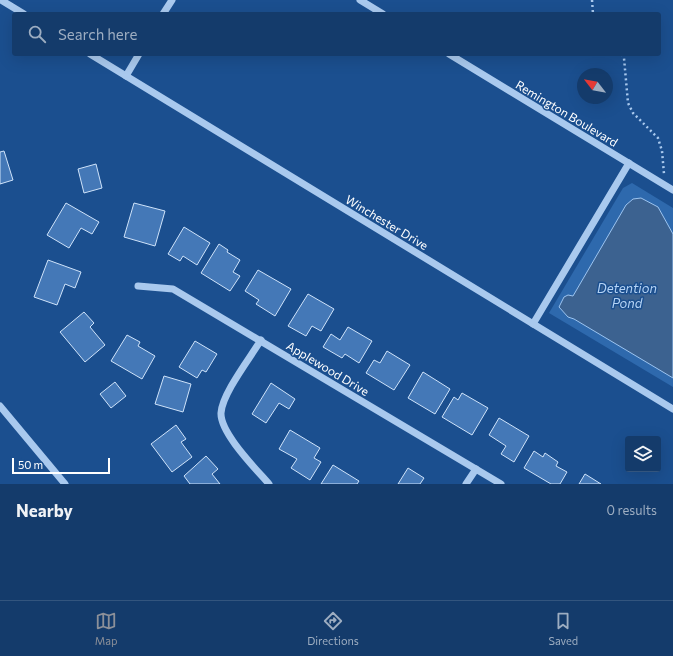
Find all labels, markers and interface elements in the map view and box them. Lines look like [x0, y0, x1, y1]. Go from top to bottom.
search box [12, 12, 661, 56]
icon: search [26, 23, 48, 45]
text: Search here [58, 25, 137, 43]
north arrow [577, 68, 613, 104]
street label: Remington Boulevard [513, 77, 621, 149]
street label: Winchester Drive [343, 192, 431, 252]
water label: Detention Pond [597, 280, 657, 311]
street label: Applewood Drive [284, 338, 372, 398]
map controls [625, 436, 661, 472]
button: layers [625, 436, 661, 472]
scale bar [12, 456, 110, 475]
text: 50 m [18, 458, 43, 471]
text: Nearby [16, 500, 73, 521]
text: 0 results [606, 502, 657, 518]
tab: Map [95, 610, 118, 647]
tab: Directions [307, 610, 359, 647]
tab: Saved [548, 610, 578, 647]

